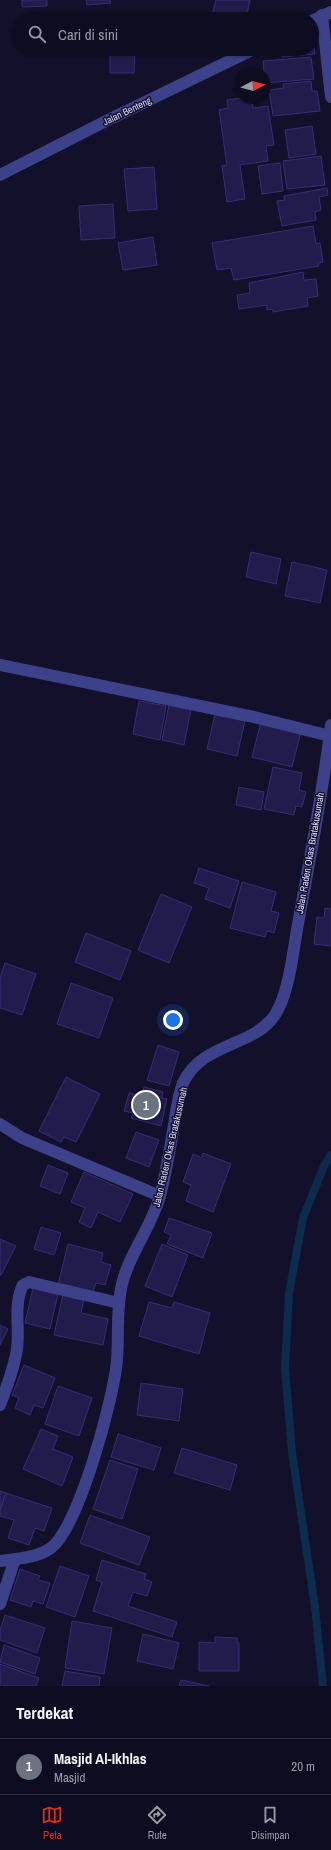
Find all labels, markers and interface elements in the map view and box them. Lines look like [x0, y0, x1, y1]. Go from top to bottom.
search box [12, 12, 319, 56]
icon: search [26, 23, 48, 45]
text: Cari di sini [58, 24, 118, 45]
north arrow [235, 68, 271, 104]
street label: Jalan Benteng [101, 93, 154, 128]
street label: Jalan Raden Okas Bratakusumah [293, 791, 327, 915]
your location [163, 1010, 183, 1030]
street label: Jalan Raden Okas Bratakusumah [150, 1086, 190, 1208]
pin: 1 [133, 1090, 159, 1120]
text: Terdekat [16, 1701, 73, 1724]
text: Masjid Al-Ikhlas [54, 1748, 147, 1769]
text: 1 [26, 1758, 32, 1775]
text: 20 m [291, 1758, 315, 1775]
text: Masjid [54, 1769, 85, 1786]
tab: Peta [41, 1804, 63, 1842]
tab: Rute [146, 1804, 168, 1842]
tab: Disimpan [251, 1804, 290, 1842]

